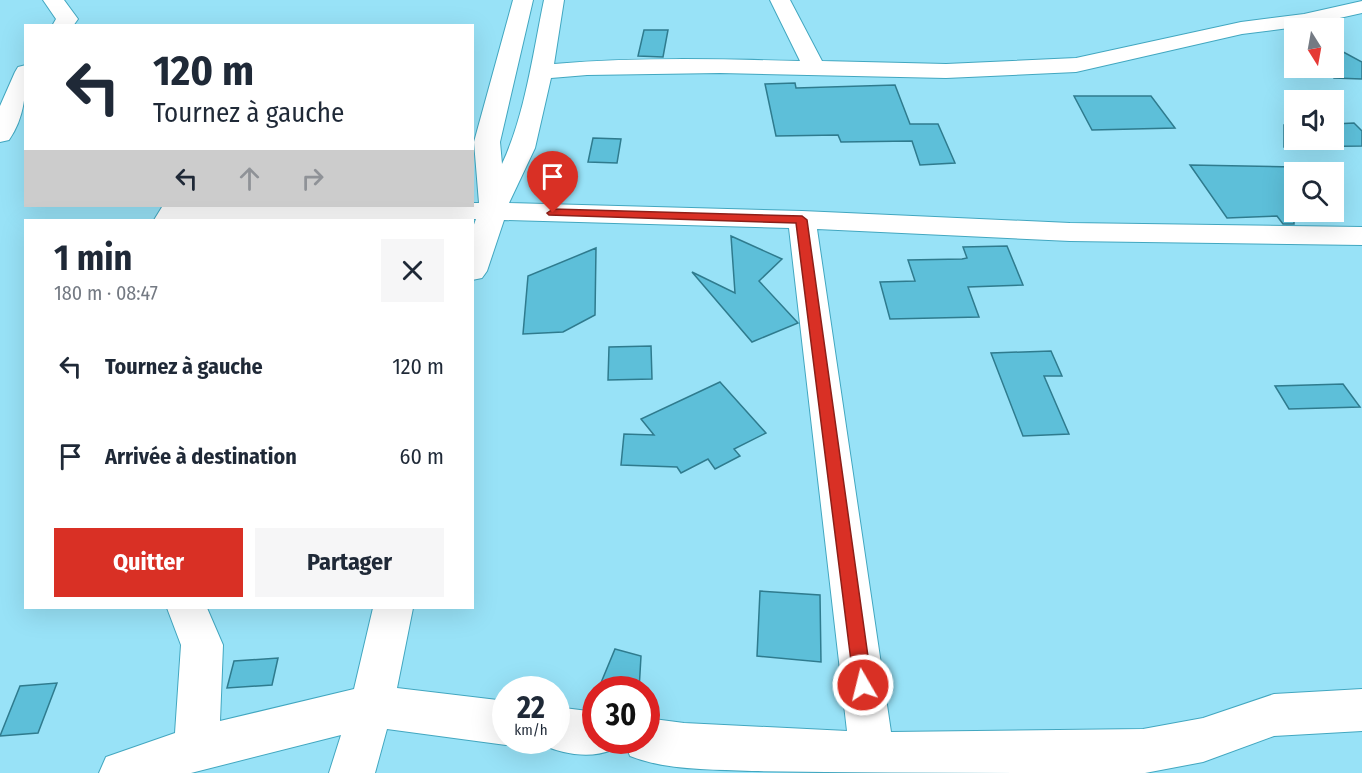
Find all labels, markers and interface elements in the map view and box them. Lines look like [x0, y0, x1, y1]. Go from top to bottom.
north arrow [1284, 18, 1344, 78]
map controls [1284, 18, 1344, 222]
text: 120 m [153, 46, 254, 96]
icon: left [54, 48, 132, 126]
button: sound [1284, 90, 1344, 150]
text: Tournez à gauche [153, 97, 344, 129]
pin [527, 151, 578, 213]
icon: arrive [536, 160, 569, 193]
icon: left [170, 162, 203, 195]
icon: ahead [233, 162, 266, 195]
icon: right [296, 162, 329, 195]
button: search [1284, 162, 1344, 222]
text: 1 min [54, 236, 132, 280]
button: close [381, 239, 444, 302]
text: 180 m · 08:47 [54, 281, 158, 305]
icon: left [54, 350, 87, 383]
text: Tournez à gauche [105, 353, 263, 380]
text: 120 m [392, 353, 444, 380]
icon: arrive [54, 440, 87, 473]
text: Arrivée à destination [105, 443, 297, 470]
text: 60 m [400, 443, 444, 470]
button: Quitter [54, 528, 243, 597]
button: Partager [255, 528, 444, 597]
position arrow [831, 653, 895, 717]
speed limit sign: 30 [582, 676, 660, 754]
text: 22 [517, 690, 545, 726]
text: km/h [514, 721, 548, 739]

